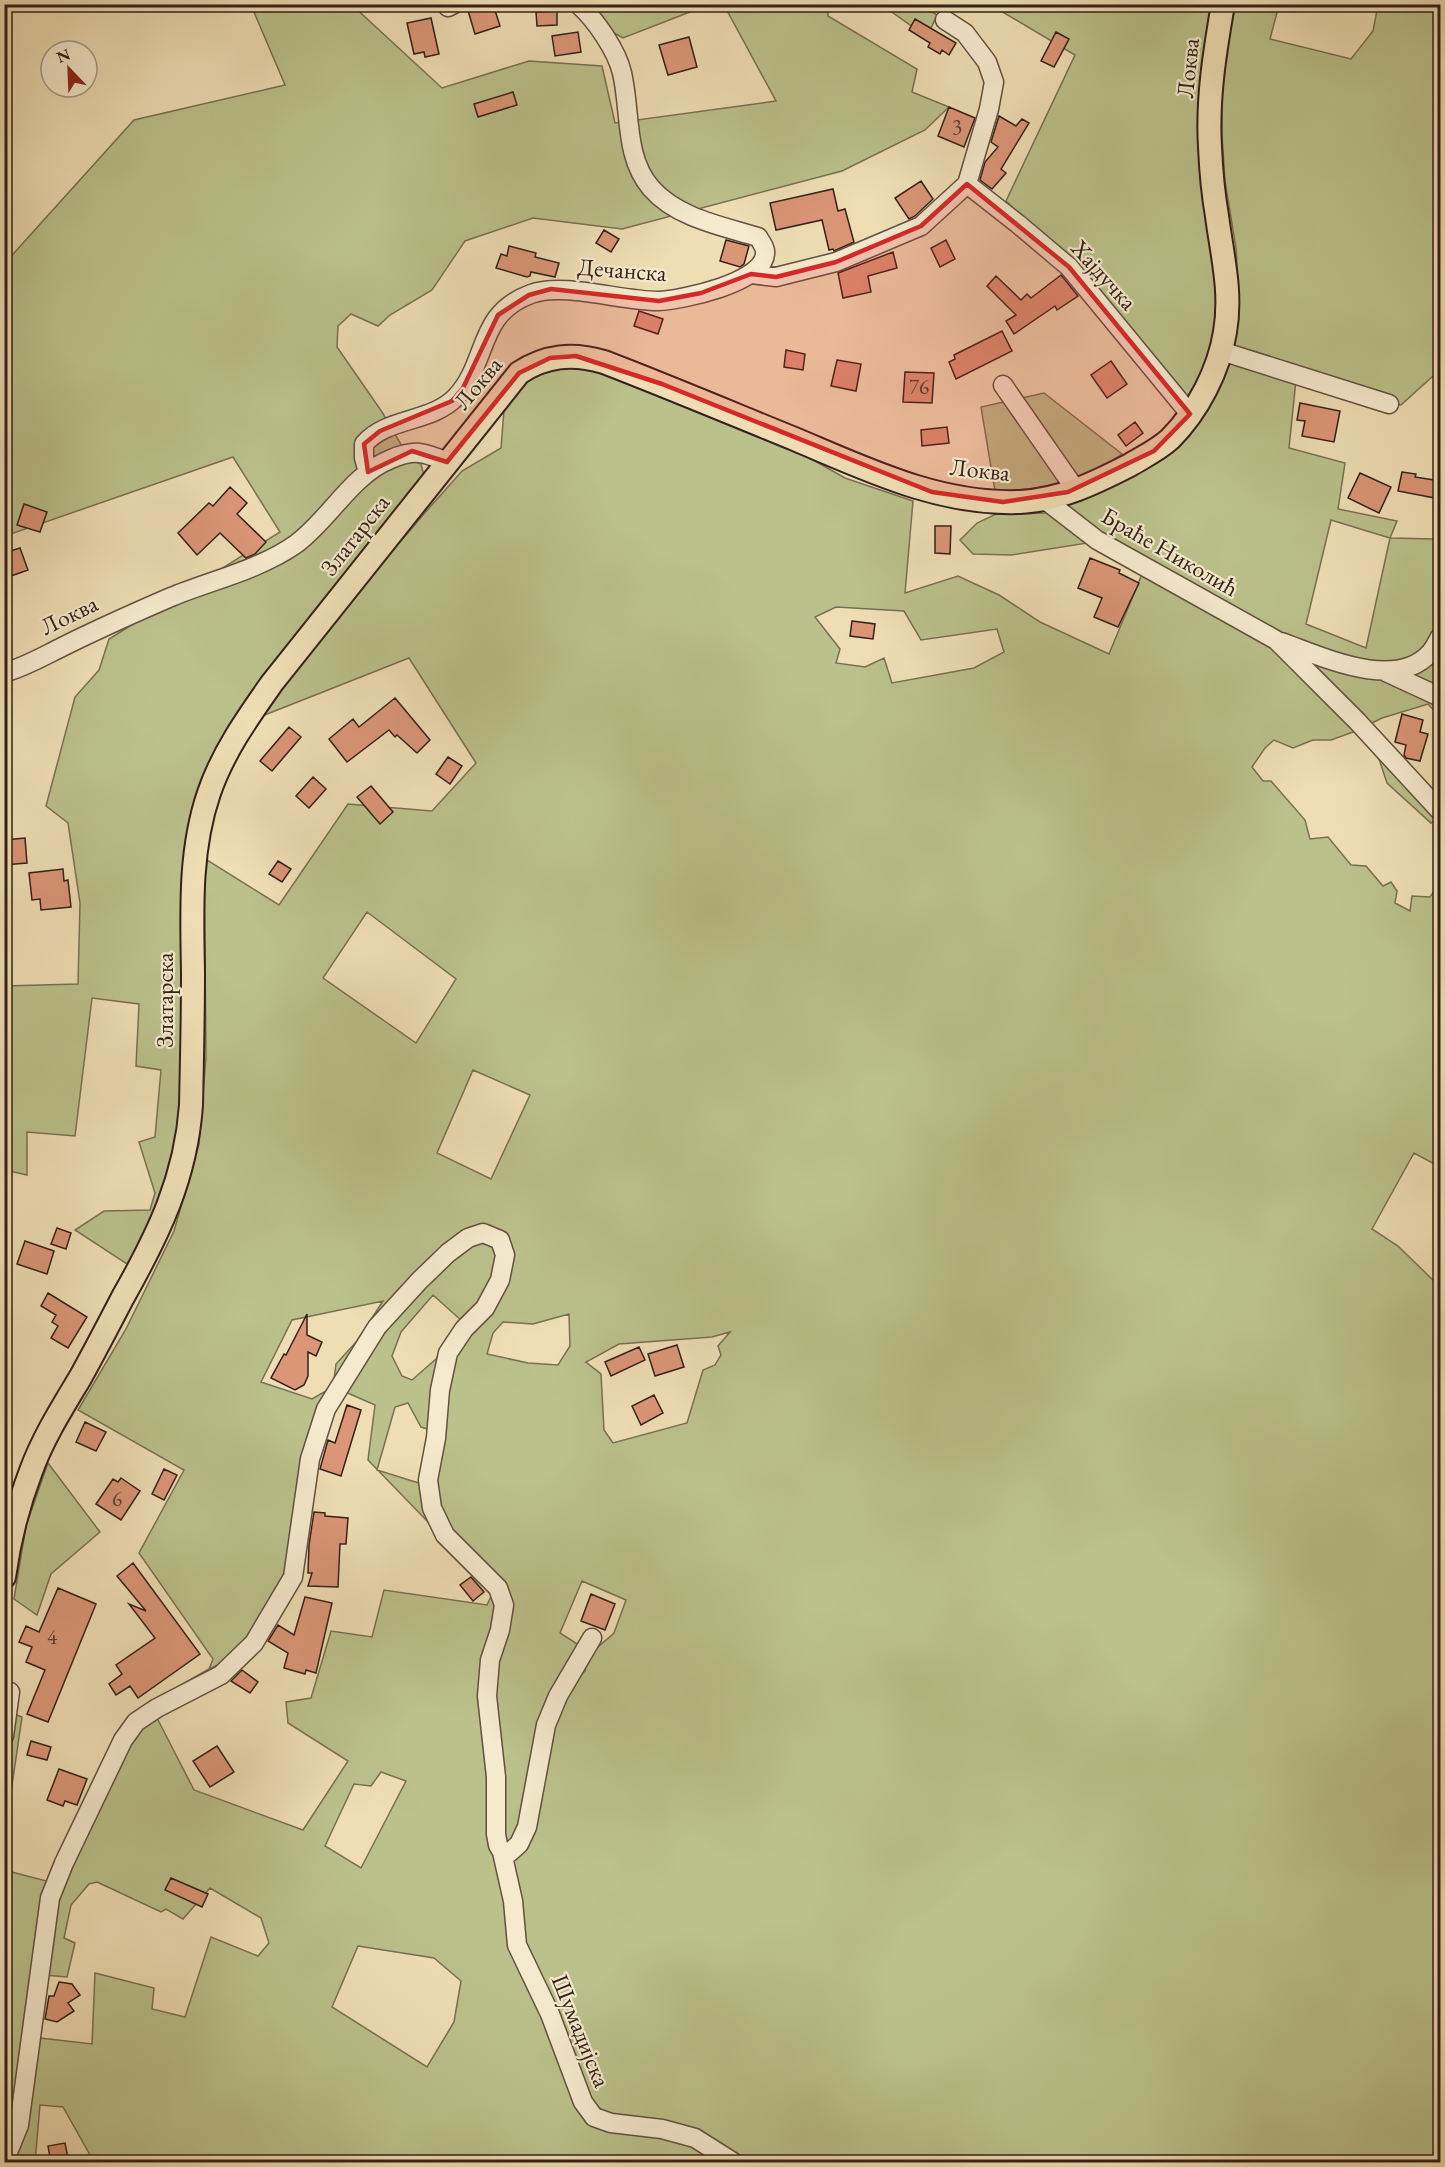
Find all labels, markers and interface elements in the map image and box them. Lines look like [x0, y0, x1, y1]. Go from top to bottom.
street label: Локва [1169, 36, 1206, 99]
north arrow [39, 39, 99, 99]
text: N [53, 43, 73, 68]
house number: 3 [952, 113, 962, 140]
street label: Хајдучка [1064, 232, 1144, 317]
street label: Дечанска [576, 251, 668, 288]
street label: Локва [446, 349, 509, 416]
house number: 76 [909, 373, 929, 400]
street label: Локва [949, 451, 1012, 488]
street label: Златарска [313, 487, 396, 582]
street label: Браће Николић [1096, 500, 1244, 603]
street label: Локва [35, 587, 103, 642]
street label: Златарска [149, 952, 180, 1048]
house number: 6 [112, 1485, 122, 1512]
house number: 4 [47, 1623, 58, 1650]
street label: Шумадијска [545, 1970, 618, 2092]

